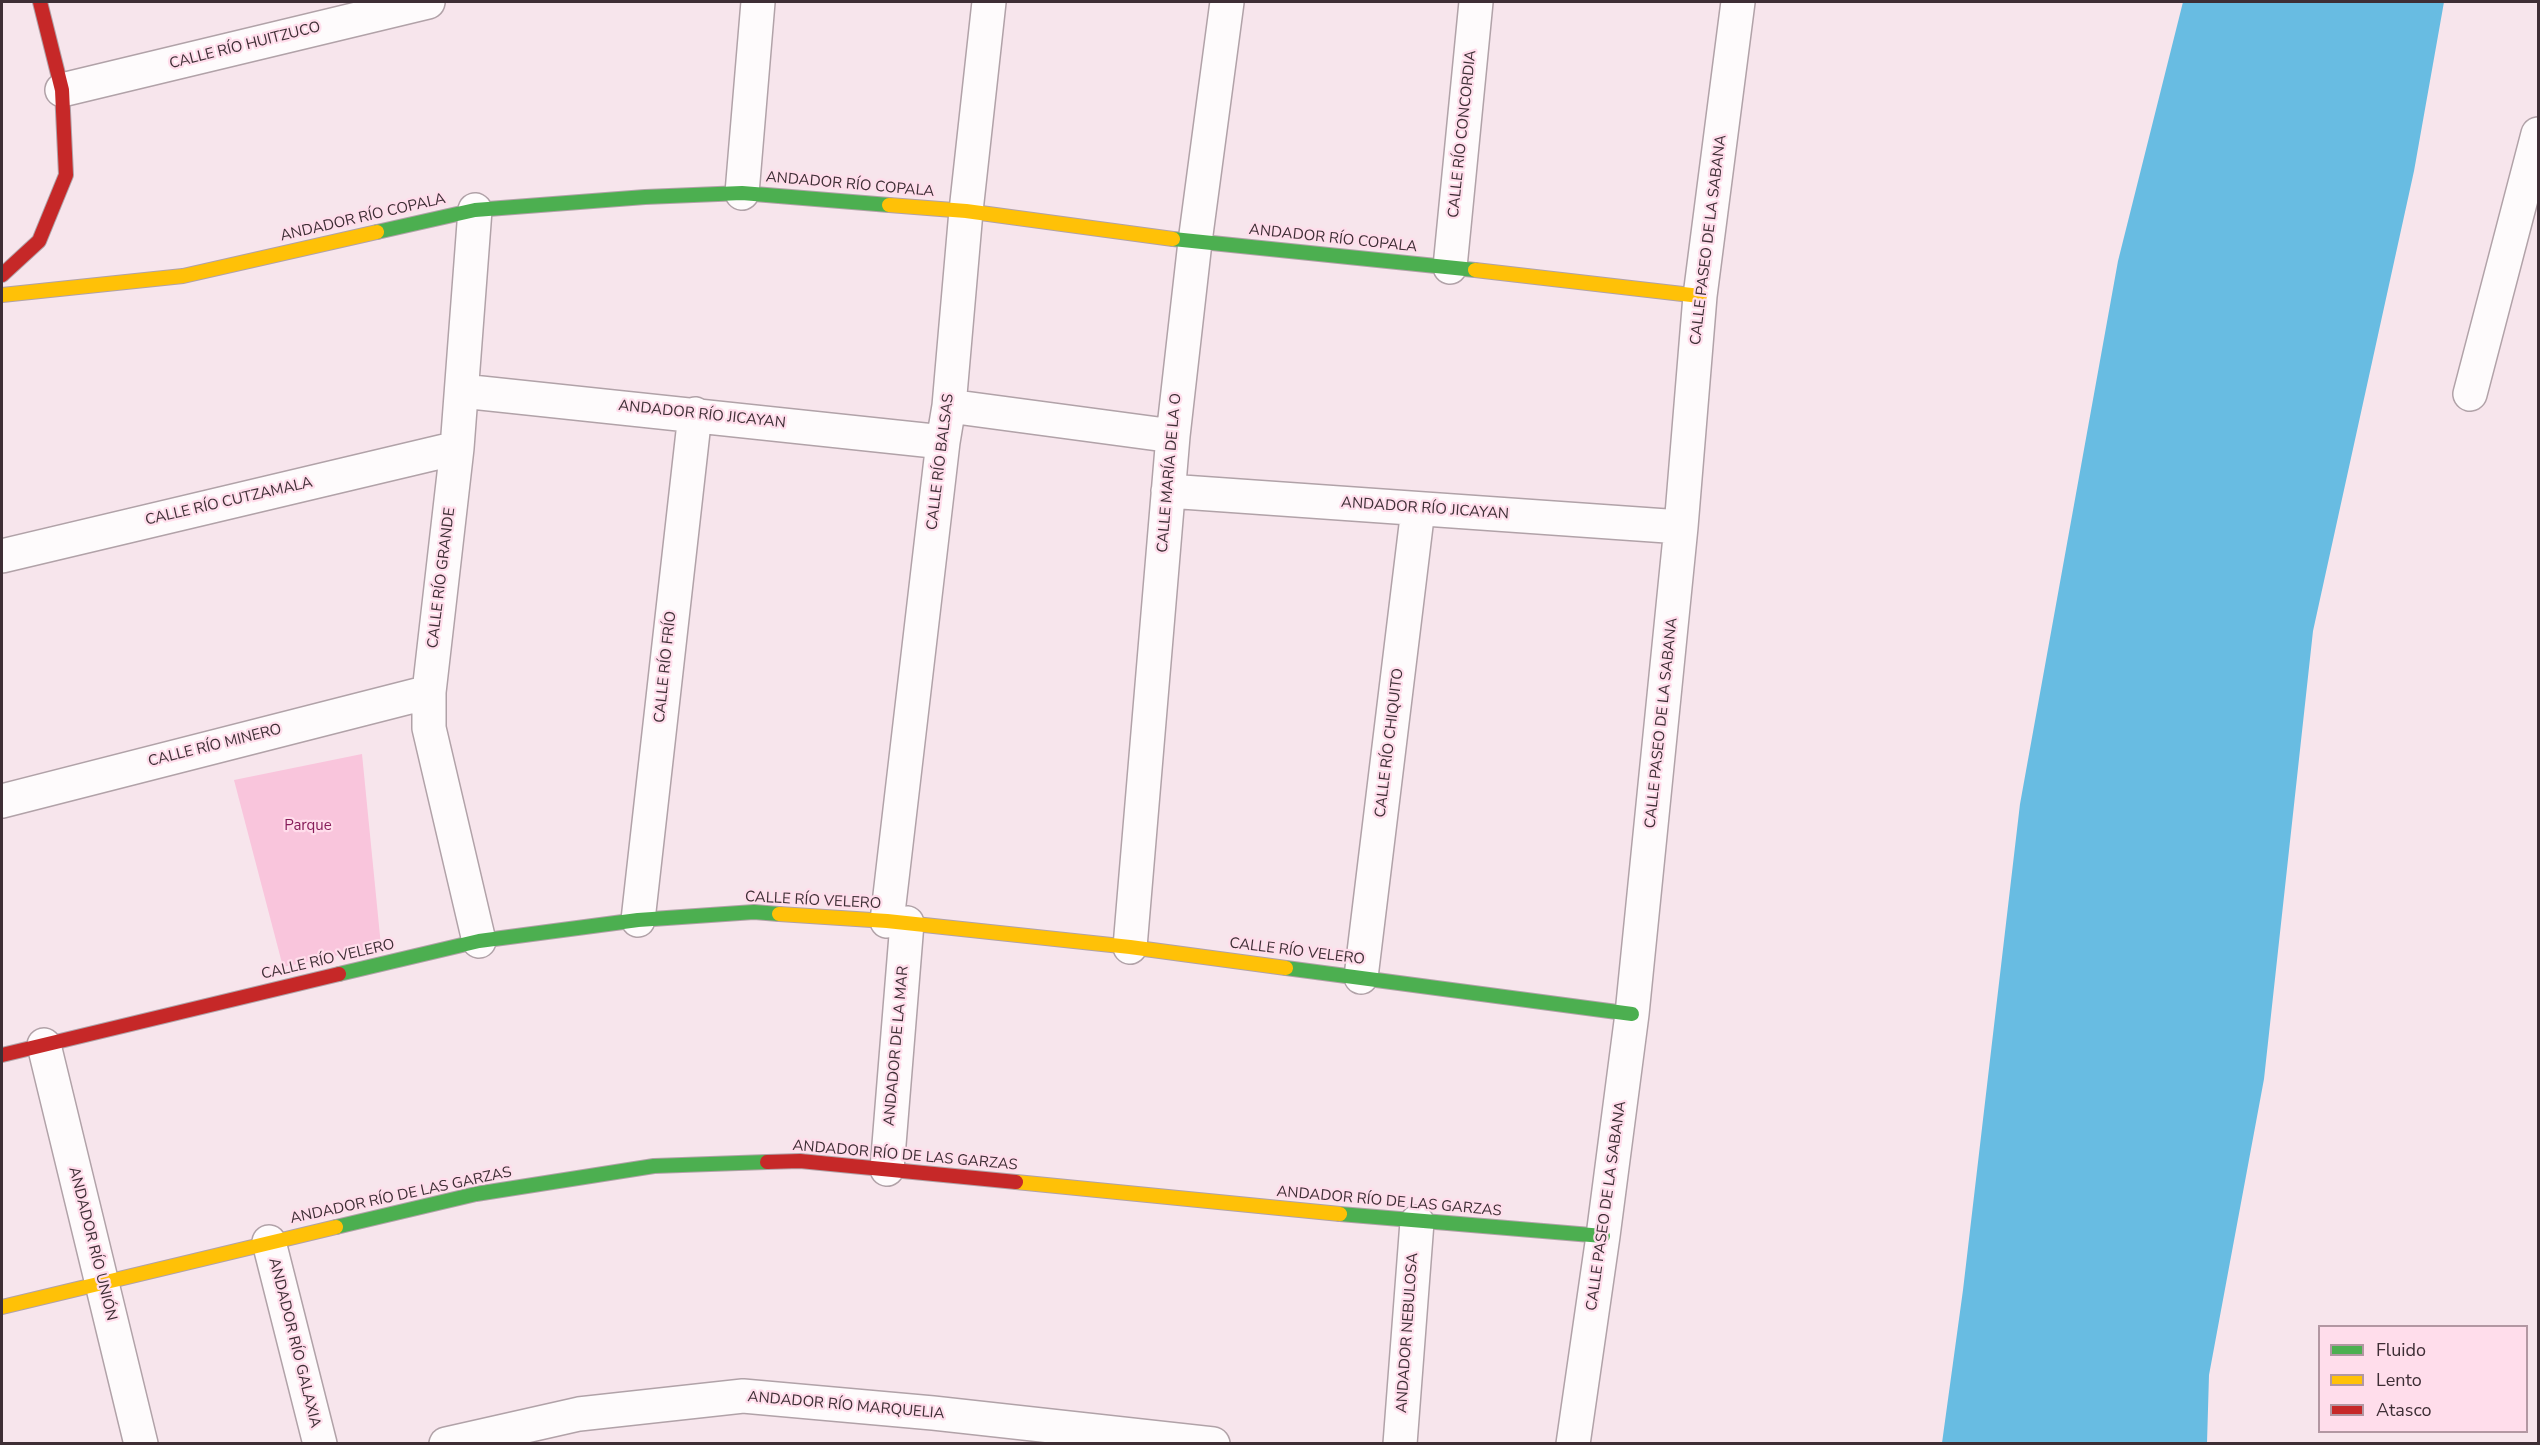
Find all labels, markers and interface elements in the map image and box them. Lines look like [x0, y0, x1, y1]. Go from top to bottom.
street label: CALLE RÍO HUITZUCO [168, 19, 322, 73]
street label: CALLE RÍO CONCORDIA [1445, 49, 1481, 219]
street label: CALLE PASEO DE LA SABANA [1687, 134, 1731, 346]
street label: ANDADOR RÍO COPALA [765, 169, 935, 201]
street label: ANDADOR RÍO COPALA [279, 190, 447, 246]
street label: ANDADOR RÍO COPALA [1248, 221, 1418, 257]
street label: CALLE RÍO BALSAS [924, 393, 958, 531]
street label: CALLE MARÍA DE LA O [1154, 393, 1186, 553]
street label: ANDADOR RÍO JICAYAN [617, 397, 787, 433]
street label: CALLE RÍO CUTZAMALA [144, 474, 314, 530]
street label: ANDADOR RÍO JICAYAN [1340, 494, 1510, 524]
street label: CALLE RÍO GRANDE [424, 507, 460, 649]
street label: CALLE RÍO FRÍO [651, 610, 681, 724]
street label: CALLE PASEO DE LA SABANA [1642, 617, 1682, 829]
street label: CALLE RÍO CHIQUITO [1372, 667, 1408, 819]
street label: CALLE RÍO MINERO [146, 721, 284, 771]
park label: Parque [284, 817, 332, 835]
street label: CALLE RÍO VELERO [744, 888, 882, 914]
street label: CALLE RÍO VELERO [1228, 935, 1366, 969]
street label: CALLE RÍO VELERO [260, 936, 396, 984]
street label: ANDADOR DE LA MAR [881, 965, 913, 1127]
street label: CALLE PASEO DE LA SABANA [1583, 1100, 1631, 1312]
street label: ANDADOR RÍO DE LAS GARZAS [792, 1137, 1018, 1175]
street label: ANDADOR RÍO DE LAS GARZAS [289, 1164, 513, 1228]
street label: ANDADOR RÍO UNIÓN [64, 1165, 120, 1323]
street label: ANDADOR RÍO DE LAS GARZAS [1276, 1183, 1502, 1221]
street label: ANDADOR NEBULOSA [1393, 1252, 1423, 1414]
street label: ANDADOR RÍO GALAXIA [264, 1256, 324, 1430]
legend [2318, 1325, 2528, 1433]
text: Fluido [2376, 1338, 2426, 1362]
text: Lento [2376, 1368, 2422, 1392]
street label: ANDADOR RÍO MARQUELIA [747, 1388, 945, 1424]
text: Atasco [2376, 1398, 2432, 1422]

